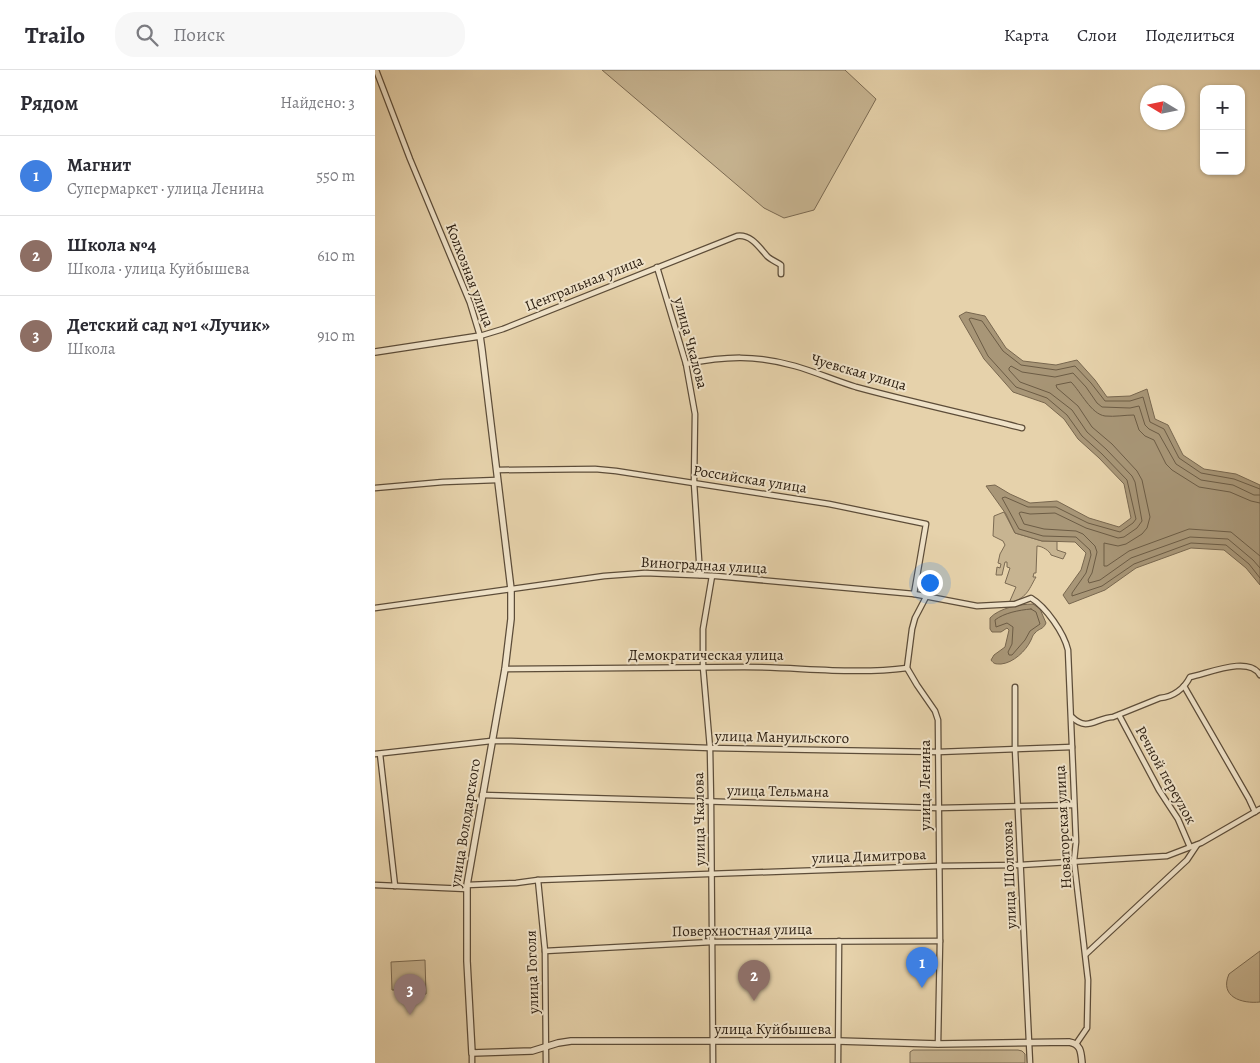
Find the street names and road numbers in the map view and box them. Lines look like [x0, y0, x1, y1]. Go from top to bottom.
street label: Колхозная улица [441, 220, 499, 330]
street label: Центральная улица [522, 250, 646, 316]
street label: улица Чкалова [669, 294, 713, 391]
street label: Чуевская улица [809, 349, 909, 395]
street label: Российская улица [692, 460, 808, 498]
street label: Виноградная улица [640, 552, 768, 578]
street label: Демократическая улица [628, 645, 784, 665]
street label: Речной переулок [1131, 722, 1201, 828]
street label: улица Мануильского [714, 726, 849, 748]
street label: улица Ленина [915, 740, 935, 831]
street label: улица Володарского [445, 757, 485, 890]
street label: Новаторская улица [1050, 764, 1076, 890]
street label: улица Чкалова [688, 772, 710, 867]
street label: улица Тельмана [726, 780, 829, 802]
street label: улица Шолохова [997, 821, 1021, 930]
street label: улица Димитрова [810, 844, 927, 868]
street label: Поверхностная улица [672, 919, 812, 941]
street label: улица Гоголя [521, 930, 543, 1015]
street label: улица Куйбышева [713, 1019, 832, 1039]

